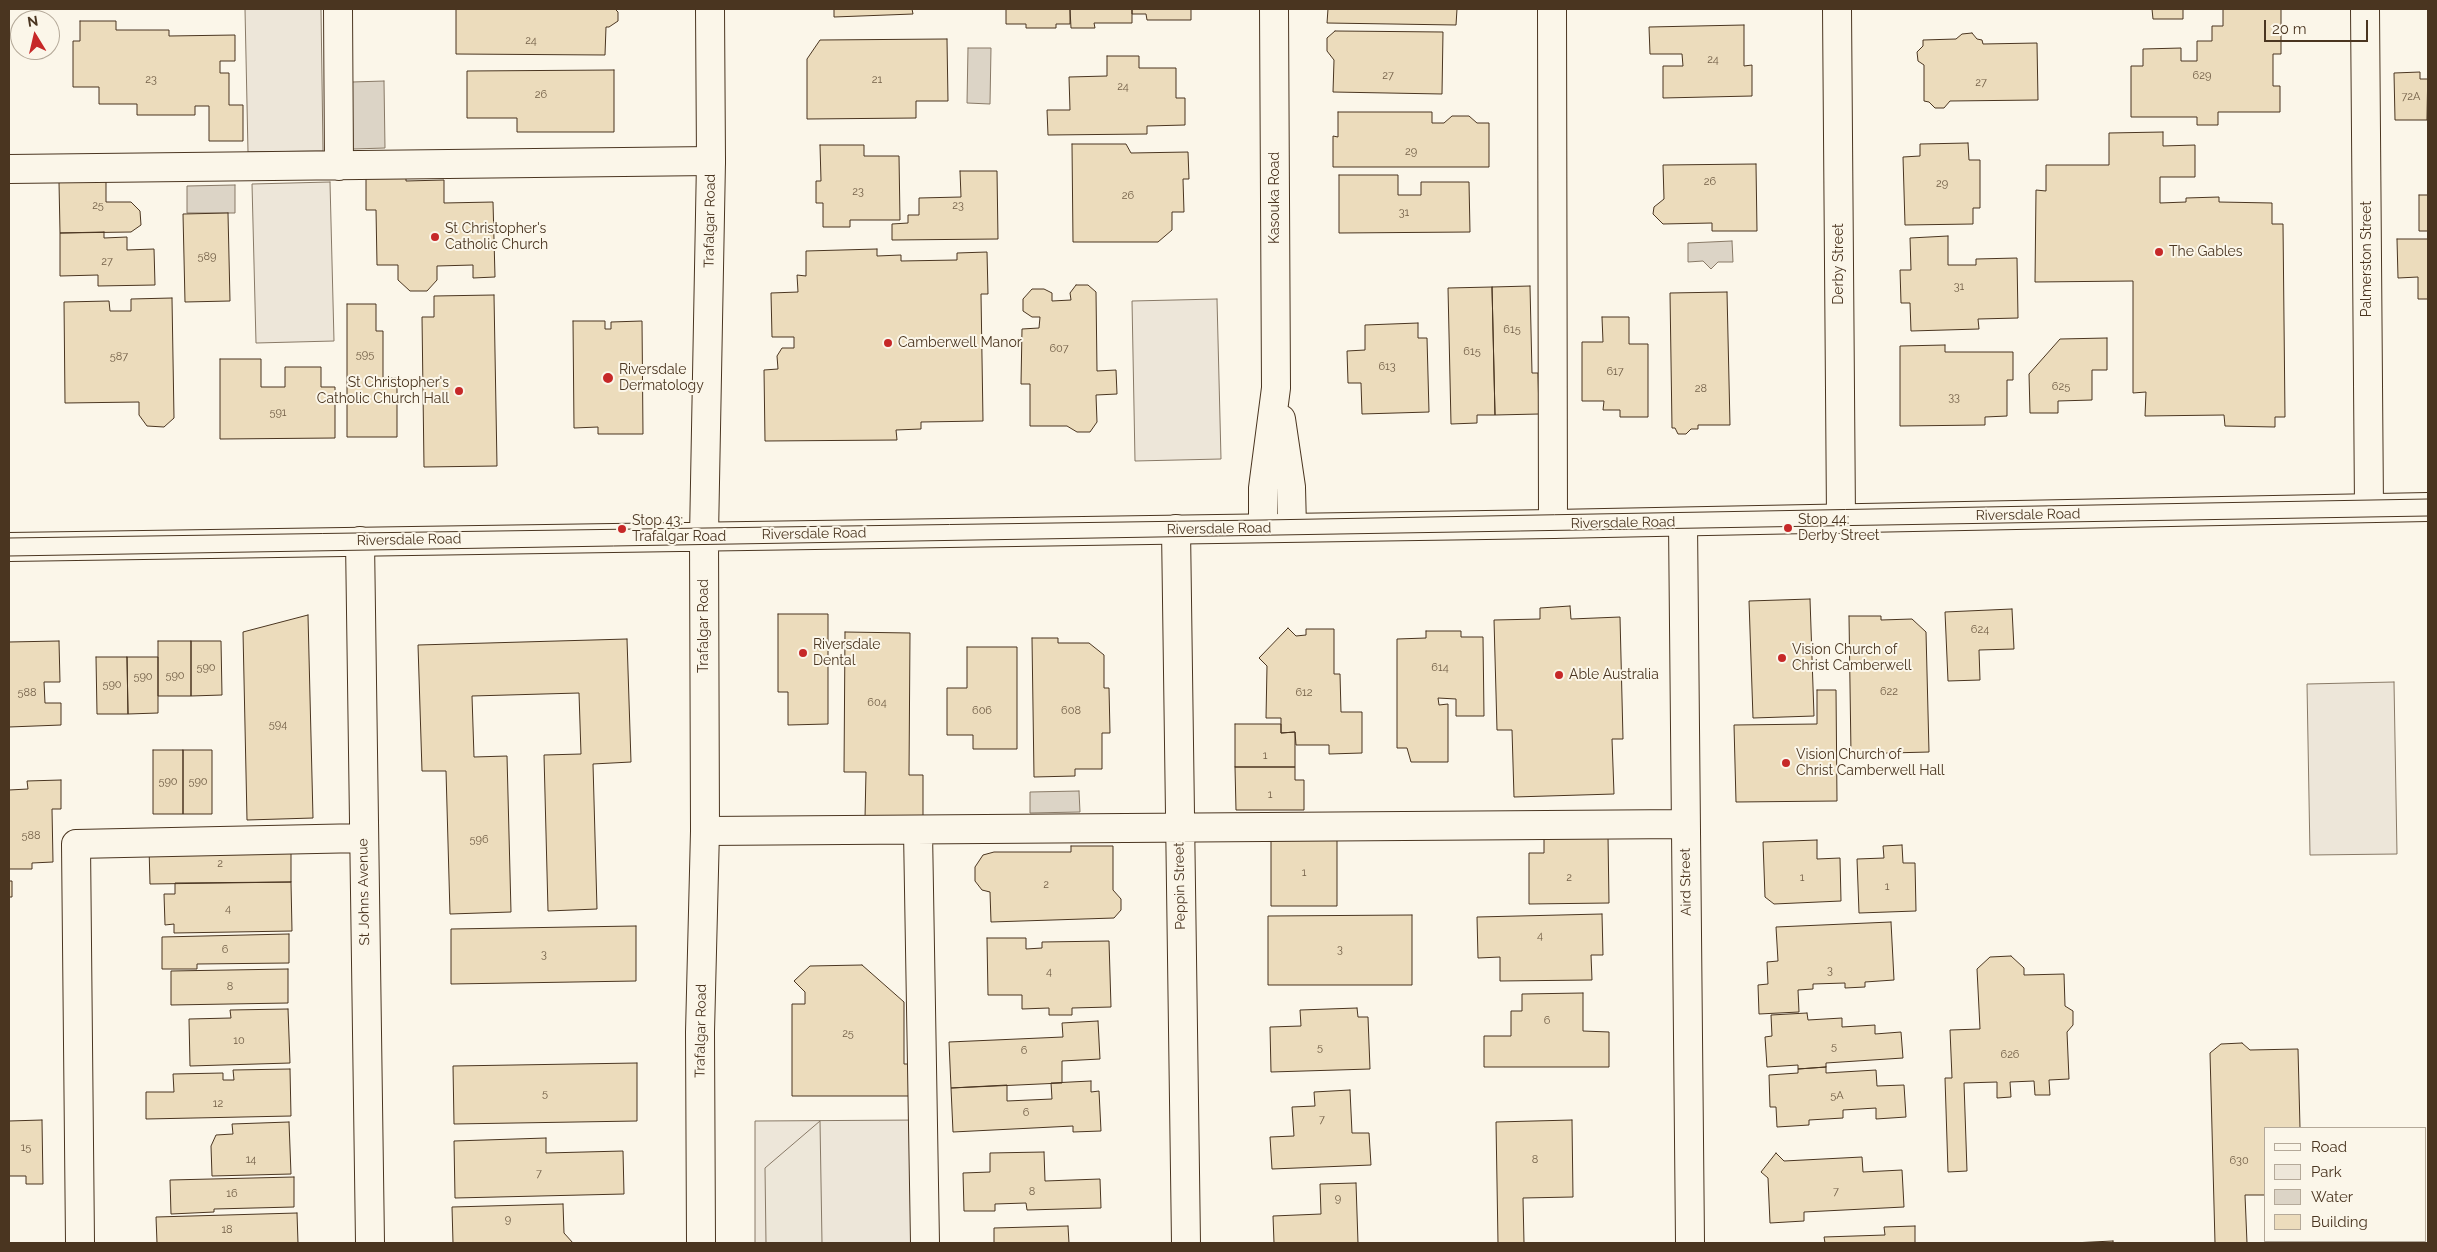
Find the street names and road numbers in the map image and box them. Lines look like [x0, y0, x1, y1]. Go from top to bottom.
street label: Kasouka Road [1267, 152, 1283, 244]
street label: Trafalgar Road [701, 174, 719, 268]
street label: Palmerston Street [2359, 201, 2375, 317]
street label: Derby Street [1831, 223, 1847, 305]
street label: Riversdale Road [1975, 506, 2081, 524]
street label: Riversdale Road [1570, 514, 1676, 532]
street label: Riversdale Road [1166, 520, 1272, 538]
street label: Riversdale Road [761, 525, 867, 543]
street label: Riversdale Road [356, 531, 462, 549]
street label: Trafalgar Road [696, 579, 712, 673]
street label: St Johns Avenue [355, 838, 373, 946]
street label: Peppin Street [1171, 842, 1189, 930]
street label: Aird Street [1677, 848, 1695, 916]
street label: Trafalgar Road [692, 984, 710, 1078]

